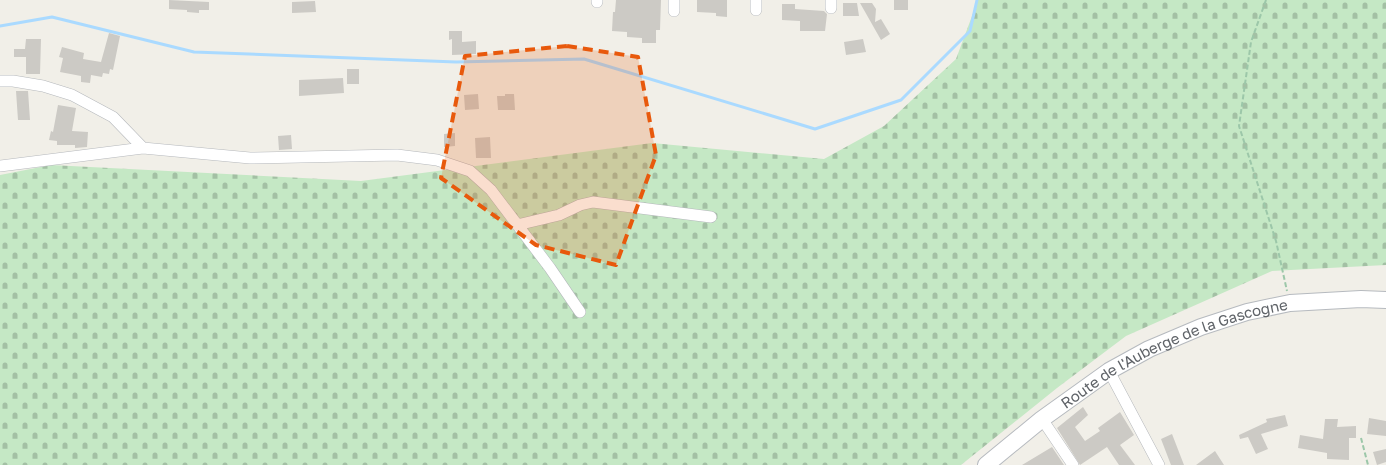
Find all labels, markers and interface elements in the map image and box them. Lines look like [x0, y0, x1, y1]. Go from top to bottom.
street label: Route de l'Auberge de la Gascogne [1057, 295, 1289, 412]

